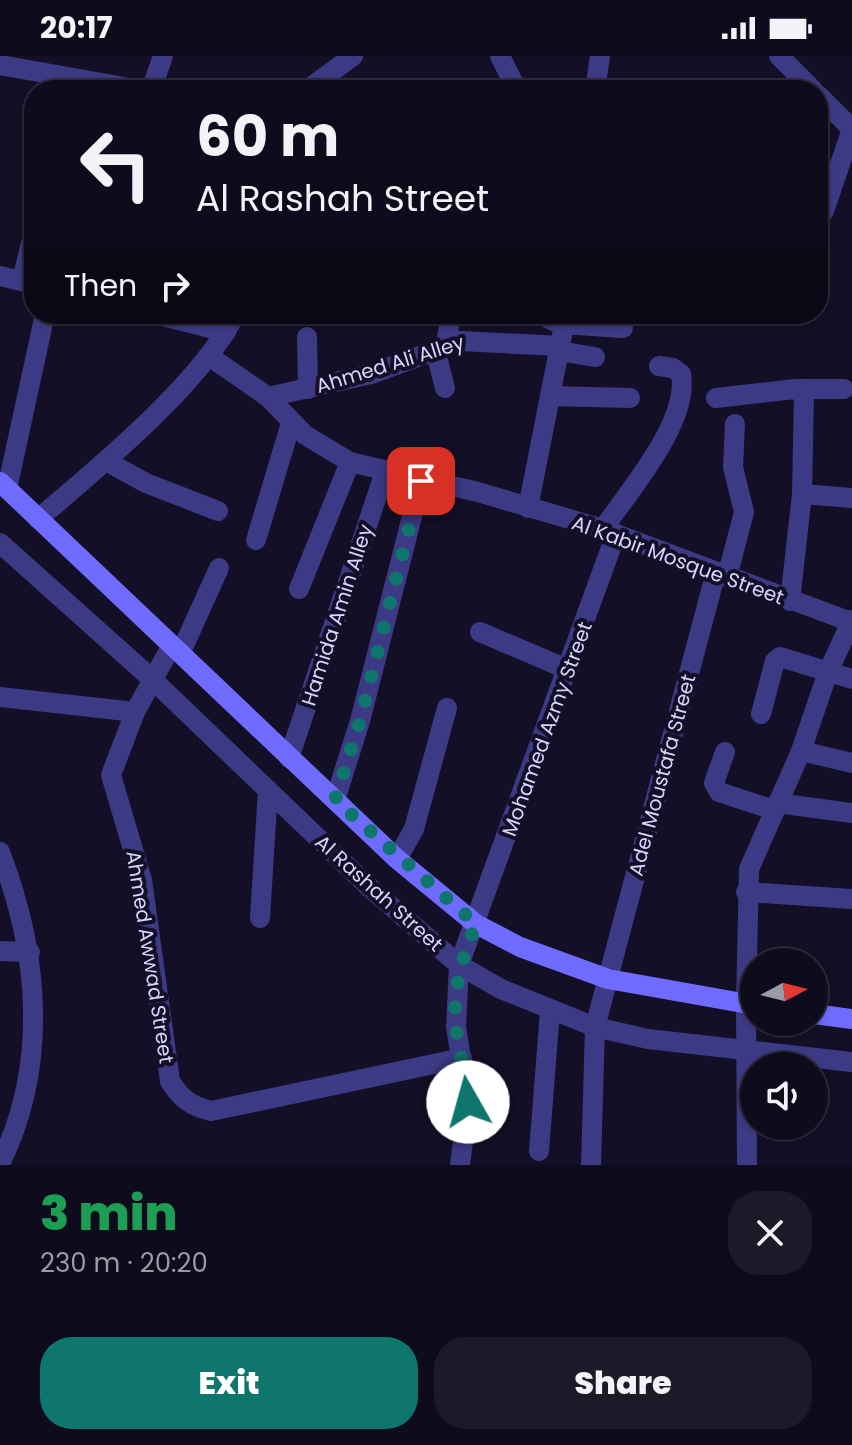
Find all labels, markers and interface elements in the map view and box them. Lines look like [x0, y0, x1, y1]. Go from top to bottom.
text: 20:17 [40, 6, 113, 49]
text: 60 m [196, 97, 339, 176]
icon: left [64, 112, 168, 216]
text: Al Rashah Street [196, 173, 489, 224]
text: Then [64, 264, 137, 307]
icon: right [153, 264, 197, 308]
street label: Ahmed Ali Alley [312, 328, 468, 400]
pin [387, 447, 455, 515]
icon: arrive [399, 459, 443, 503]
street label: Al Kabir Mosque Street [568, 509, 788, 611]
street label: Hamida Amin Alley [294, 521, 380, 709]
street label: Mohamed Azmy Street [495, 618, 599, 840]
street label: Adel Moustafa Street [622, 671, 702, 879]
street label: Al Rashah Street [309, 828, 449, 958]
street label: Ahmed Awwad Street [119, 848, 181, 1066]
north arrow [740, 948, 828, 1036]
map controls [740, 948, 828, 1140]
button: sound [740, 1052, 828, 1140]
position arrow [426, 1060, 510, 1144]
text: 3 min [40, 1180, 177, 1247]
button: close [728, 1191, 812, 1275]
text: 230 m · 20:20 [40, 1245, 208, 1281]
button: Exit [40, 1337, 418, 1429]
button: Share [434, 1337, 812, 1429]

